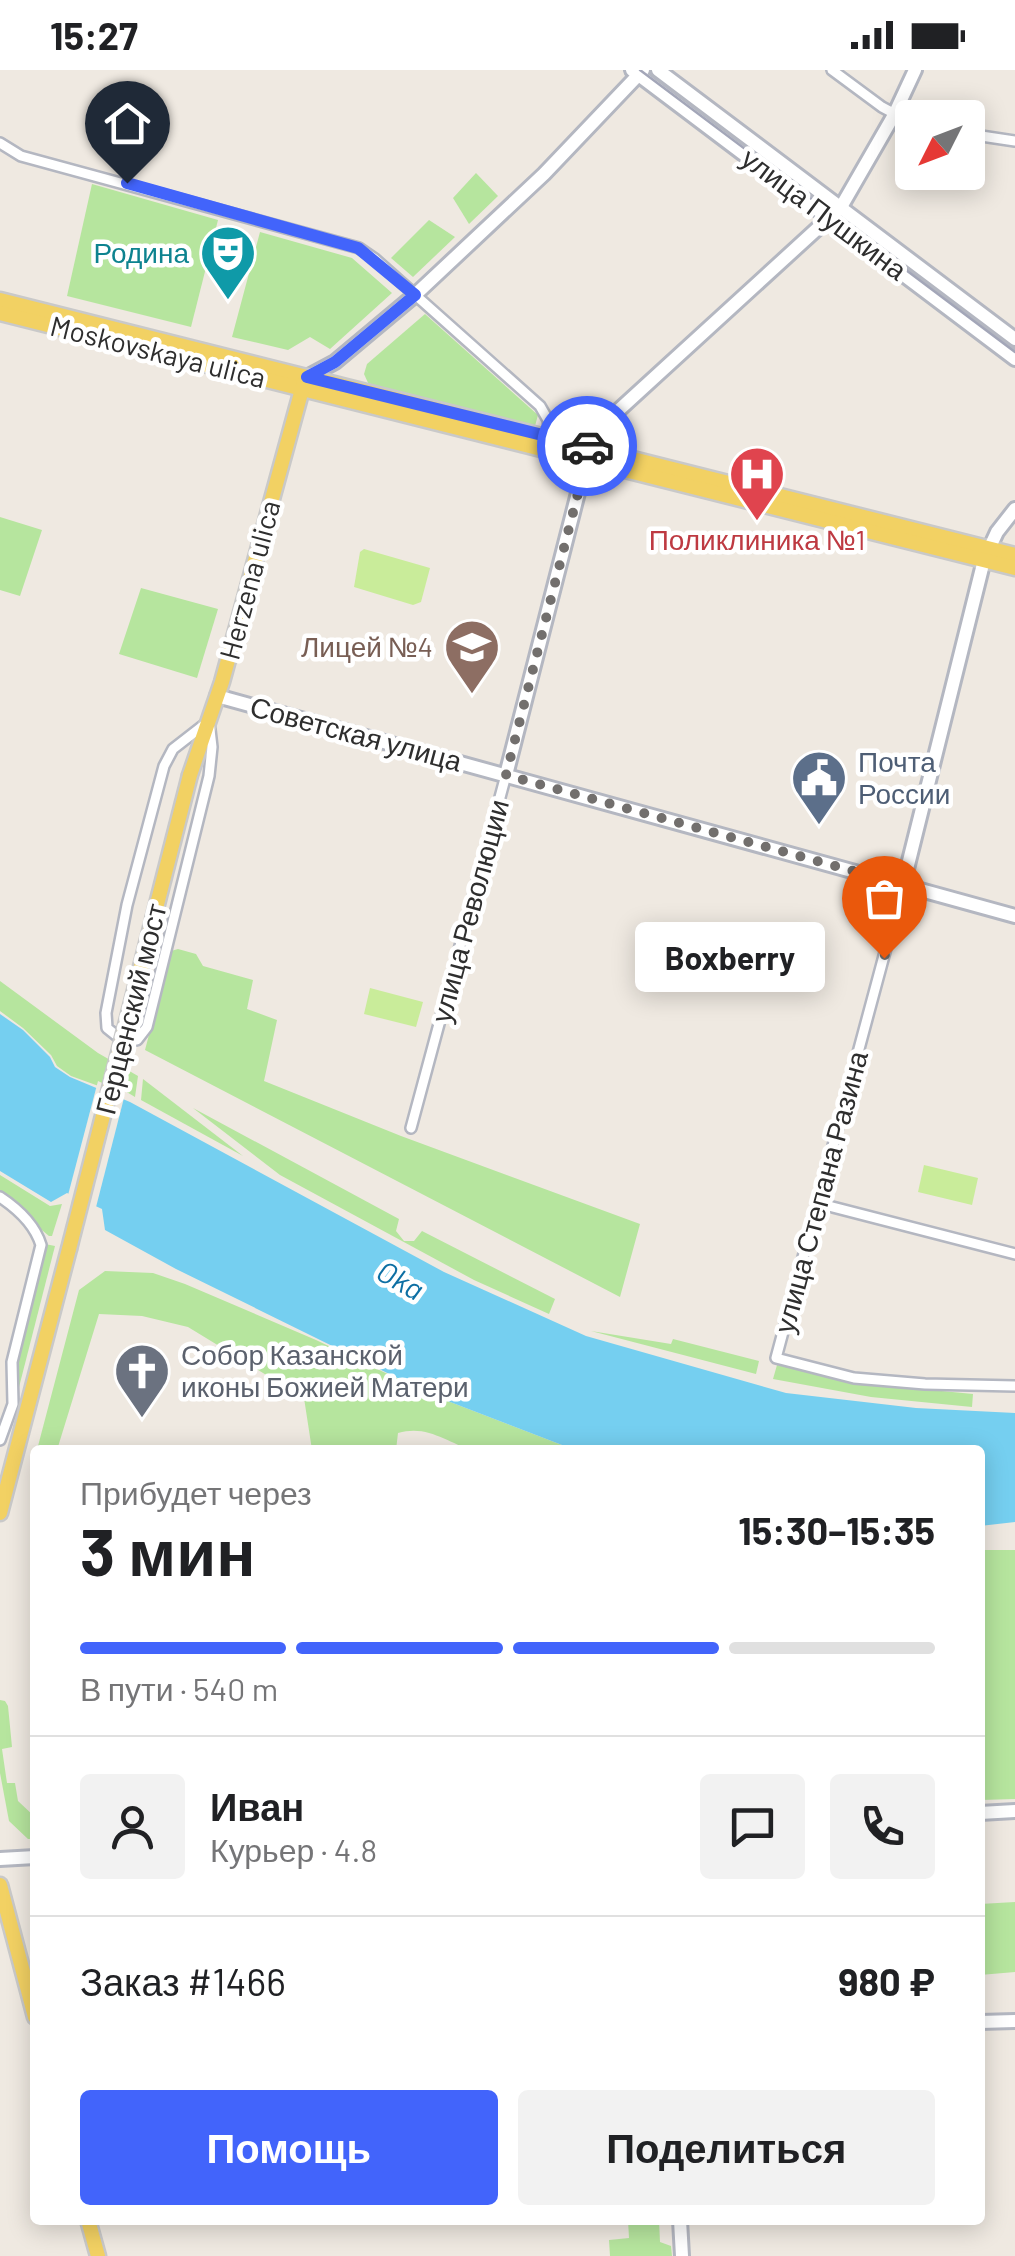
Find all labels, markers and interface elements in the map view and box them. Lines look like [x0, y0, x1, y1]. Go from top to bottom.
text: 15:27 [50, 12, 138, 58]
pin [85, 81, 170, 184]
icon: home [100, 96, 155, 151]
north arrow [895, 100, 985, 190]
map controls [895, 100, 985, 190]
street label: улица Пушкина [735, 140, 914, 287]
theatre icon: Родина [198, 223, 258, 302]
place label: Родина [94, 235, 189, 269]
street label: Moskovskaya ulica [47, 308, 269, 394]
courier [537, 396, 637, 496]
icon: car [560, 419, 615, 474]
hospital icon: Поликлиника №1 [727, 444, 787, 523]
street label: Herzena ulica [211, 496, 287, 663]
place label: Поликлиника №1 [649, 522, 865, 556]
school or university icon: Лицей №4 [442, 617, 502, 696]
place label: Лицей №4 [301, 629, 433, 663]
street label: Советская улица [247, 688, 466, 778]
place label: Почта России [858, 744, 950, 810]
public building icon: Почта России [789, 748, 849, 827]
street label: улица Революции [423, 795, 515, 1026]
pin [842, 856, 927, 959]
icon: bag [857, 871, 912, 926]
street label: Герценский мост [87, 900, 173, 1118]
callout: Boxberry [634, 923, 824, 993]
text: Boxberry [665, 938, 795, 976]
street label: улица Степана Разина [766, 1047, 874, 1337]
water label: Oka [371, 1252, 431, 1307]
place label: Собор Казанской иконы Божией Матери [181, 1337, 469, 1403]
church icon: Собор Казанской иконы Божией Матери [112, 1341, 172, 1420]
text: Прибудет через [80, 1473, 312, 1511]
text: 15:30–15:35 [738, 1507, 935, 1553]
text: 3 мин [80, 1511, 255, 1589]
text: В пути · 540 m [80, 1669, 278, 1707]
button: person [80, 1774, 185, 1879]
button: chat [700, 1774, 805, 1879]
button: phone [830, 1774, 935, 1879]
text: Иван [210, 1783, 304, 1829]
text: Курьер · 4.8 [210, 1830, 377, 1868]
text: Заказ #1466 [80, 1958, 286, 2004]
text: 980 ₽ [838, 1958, 935, 2004]
button: Помощь [80, 2090, 498, 2205]
button: Поделиться [518, 2090, 935, 2205]

